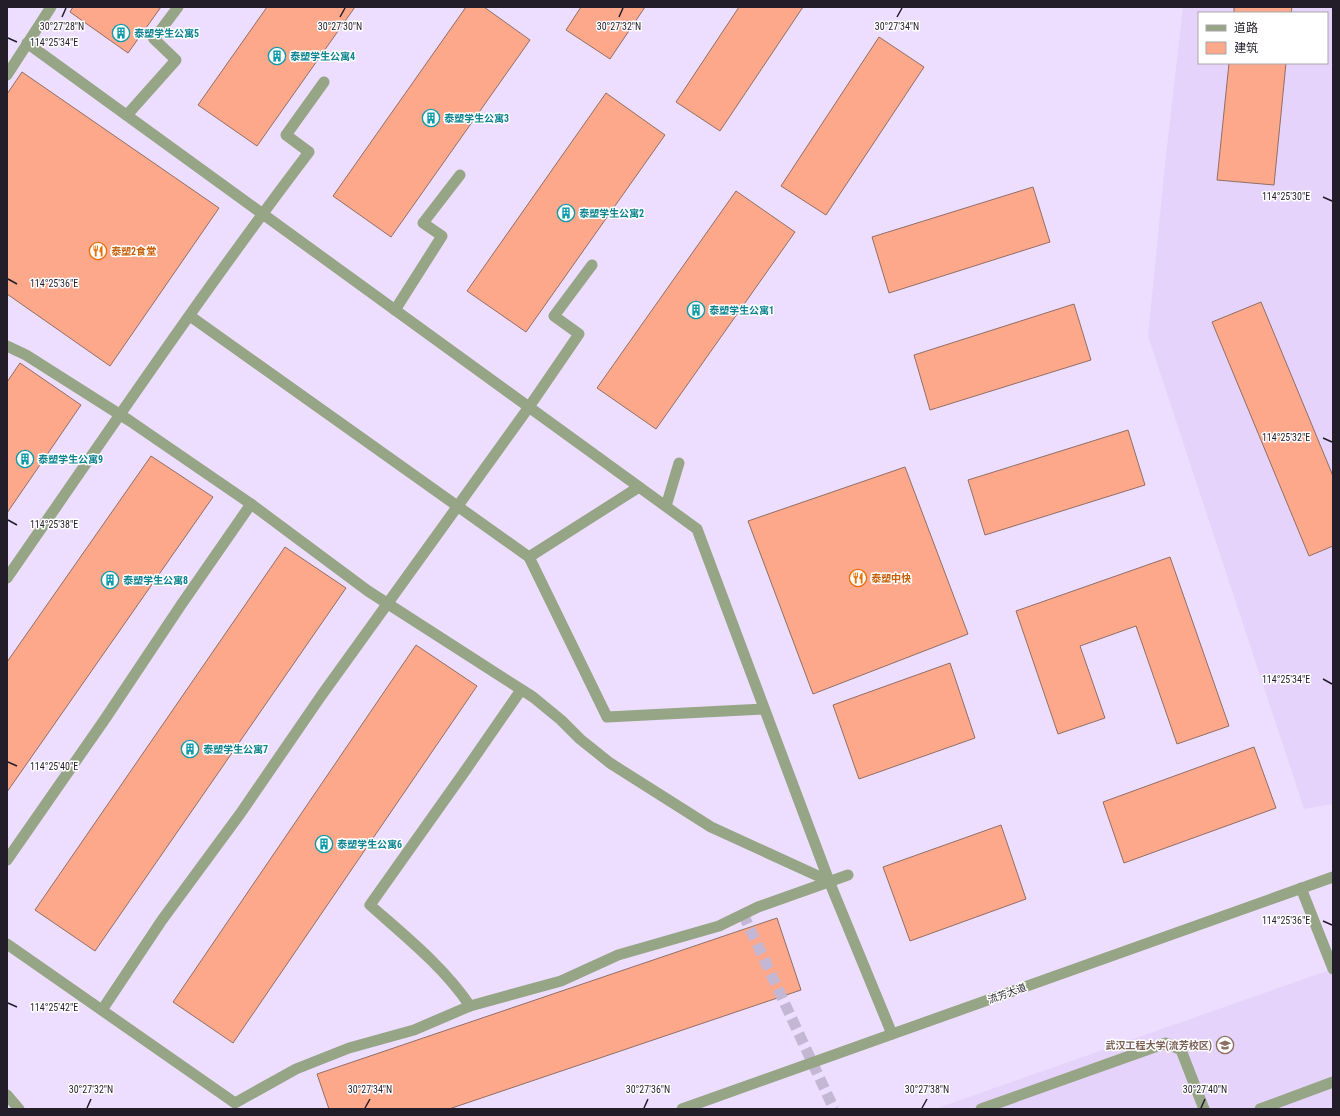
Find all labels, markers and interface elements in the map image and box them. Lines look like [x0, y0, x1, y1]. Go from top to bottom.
legend [1198, 12, 1328, 64]
text: 30°27'28"N [40, 21, 84, 32]
text: 30°27'30"N [318, 21, 362, 32]
text: 30°27'32"N [597, 21, 641, 32]
text: 30°27'34"N [875, 21, 919, 32]
text: 道路 [1234, 21, 1258, 35]
building icon: 泰塑学生公寓5 [111, 23, 131, 43]
place label: 泰塑学生公寓5 [134, 28, 199, 39]
text: 114°25'34"E [30, 37, 78, 48]
text: 建筑 [1234, 41, 1258, 55]
building icon: 泰塑学生公寓4 [267, 46, 287, 66]
place label: 泰塑学生公寓4 [290, 51, 355, 62]
building icon: 泰塑学生公寓3 [421, 108, 441, 128]
place label: 泰塑学生公寓3 [444, 113, 509, 124]
text: 114°25'30"E [1262, 191, 1310, 202]
building icon: 泰塑学生公寓2 [556, 203, 576, 223]
place label: 泰塑学生公寓2 [579, 208, 644, 219]
restaurant icon: 泰塑2食堂 [88, 241, 108, 261]
place label: 泰塑2食堂 [111, 246, 156, 257]
text: 114°25'36"E [30, 278, 78, 289]
building icon: 泰塑学生公寓1 [686, 300, 706, 320]
place label: 泰塑学生公寓1 [709, 305, 774, 316]
text: 114°25'32"E [1262, 432, 1310, 443]
building icon: 泰塑学生公寓9 [15, 449, 35, 469]
place label: 泰塑学生公寓9 [38, 454, 103, 465]
text: 114°25'38"E [30, 519, 78, 530]
restaurant icon: 泰塑中快 [848, 568, 868, 588]
building icon: 泰塑学生公寓8 [100, 570, 120, 590]
place label: 泰塑中快 [871, 573, 911, 584]
place label: 泰塑学生公寓8 [123, 575, 188, 586]
text: 114°25'34"E [1262, 674, 1310, 685]
building icon: 泰塑学生公寓7 [180, 739, 200, 759]
place label: 泰塑学生公寓7 [203, 744, 268, 755]
text: 114°25'40"E [30, 761, 78, 772]
building icon: 泰塑学生公寓6 [314, 834, 334, 854]
place label: 泰塑学生公寓6 [337, 839, 402, 850]
text: 114°25'36"E [1262, 915, 1310, 926]
street label: 流芳大道 [986, 981, 1028, 1005]
text: 114°25'42"E [30, 1002, 78, 1013]
school or university icon: 武汉工程大学(流芳校区) [1215, 1035, 1235, 1055]
place label: 武汉工程大学(流芳校区) [1106, 1039, 1212, 1052]
text: 30°27'32"N [69, 1084, 113, 1095]
text: 30°27'34"N [348, 1084, 392, 1095]
text: 30°27'36"N [626, 1084, 670, 1095]
text: 30°27'38"N [905, 1084, 949, 1095]
text: 30°27'40"N [1183, 1084, 1227, 1095]

